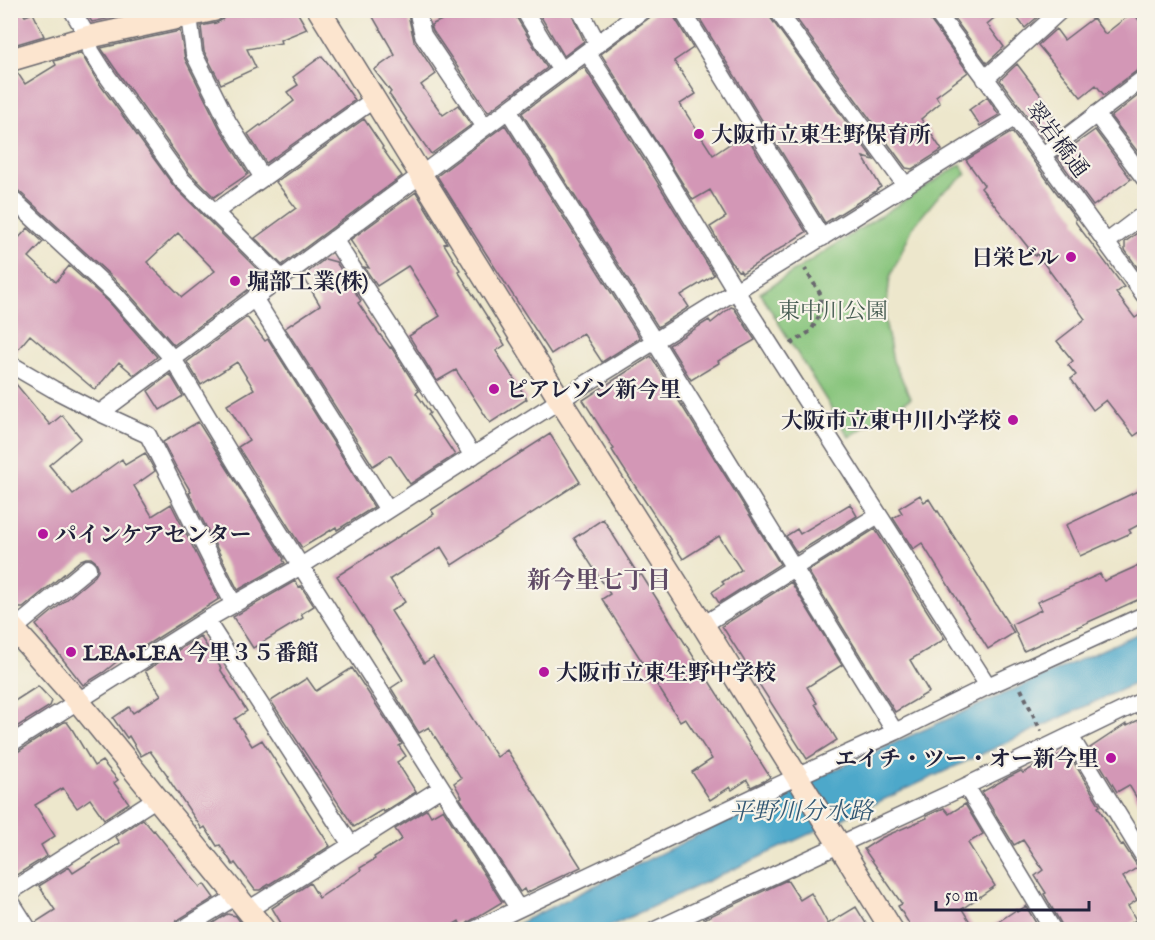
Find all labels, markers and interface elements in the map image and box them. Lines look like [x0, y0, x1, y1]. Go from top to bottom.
street label: 翠岩橋通 [1019, 97, 1094, 184]
place label: 大阪市立東生野保育所 [711, 122, 931, 150]
marker: 大阪市立東生野保育所 [692, 127, 706, 141]
place label: 日栄ビル [971, 245, 1059, 273]
marker: 日栄ビル [1064, 250, 1078, 264]
place label: 堀部工業(株) [247, 269, 368, 297]
marker: 堀部工業(株) [228, 274, 242, 288]
park label: 東中川公園 [778, 298, 888, 326]
place label: ピアレゾン新今里 [506, 377, 681, 405]
marker: ピアレゾン新今里 [487, 382, 501, 396]
place label: 大阪市立東中川小学校 [781, 408, 1001, 436]
marker: 大阪市立東中川小学校 [1006, 413, 1020, 427]
place label: パインケアセンター [55, 522, 251, 550]
marker: パインケアセンター [36, 527, 50, 541]
district label: 新今里七丁目 [527, 566, 671, 597]
place label: LEA•LEA 今里３５番館 [83, 640, 319, 668]
marker: LEA•LEA 今里３５番館 [64, 645, 78, 659]
place label: 大阪市立東生野中学校 [556, 660, 776, 688]
marker: 大阪市立東生野中学校 [537, 665, 551, 679]
place label: エイチ・ツー・オー新今里 [835, 746, 1099, 774]
marker: エイチ・ツー・オー新今里 [1104, 751, 1118, 765]
water label: 平野川分水路 [729, 797, 875, 828]
scale bar [936, 874, 1089, 912]
text: 50 m [945, 885, 978, 908]

